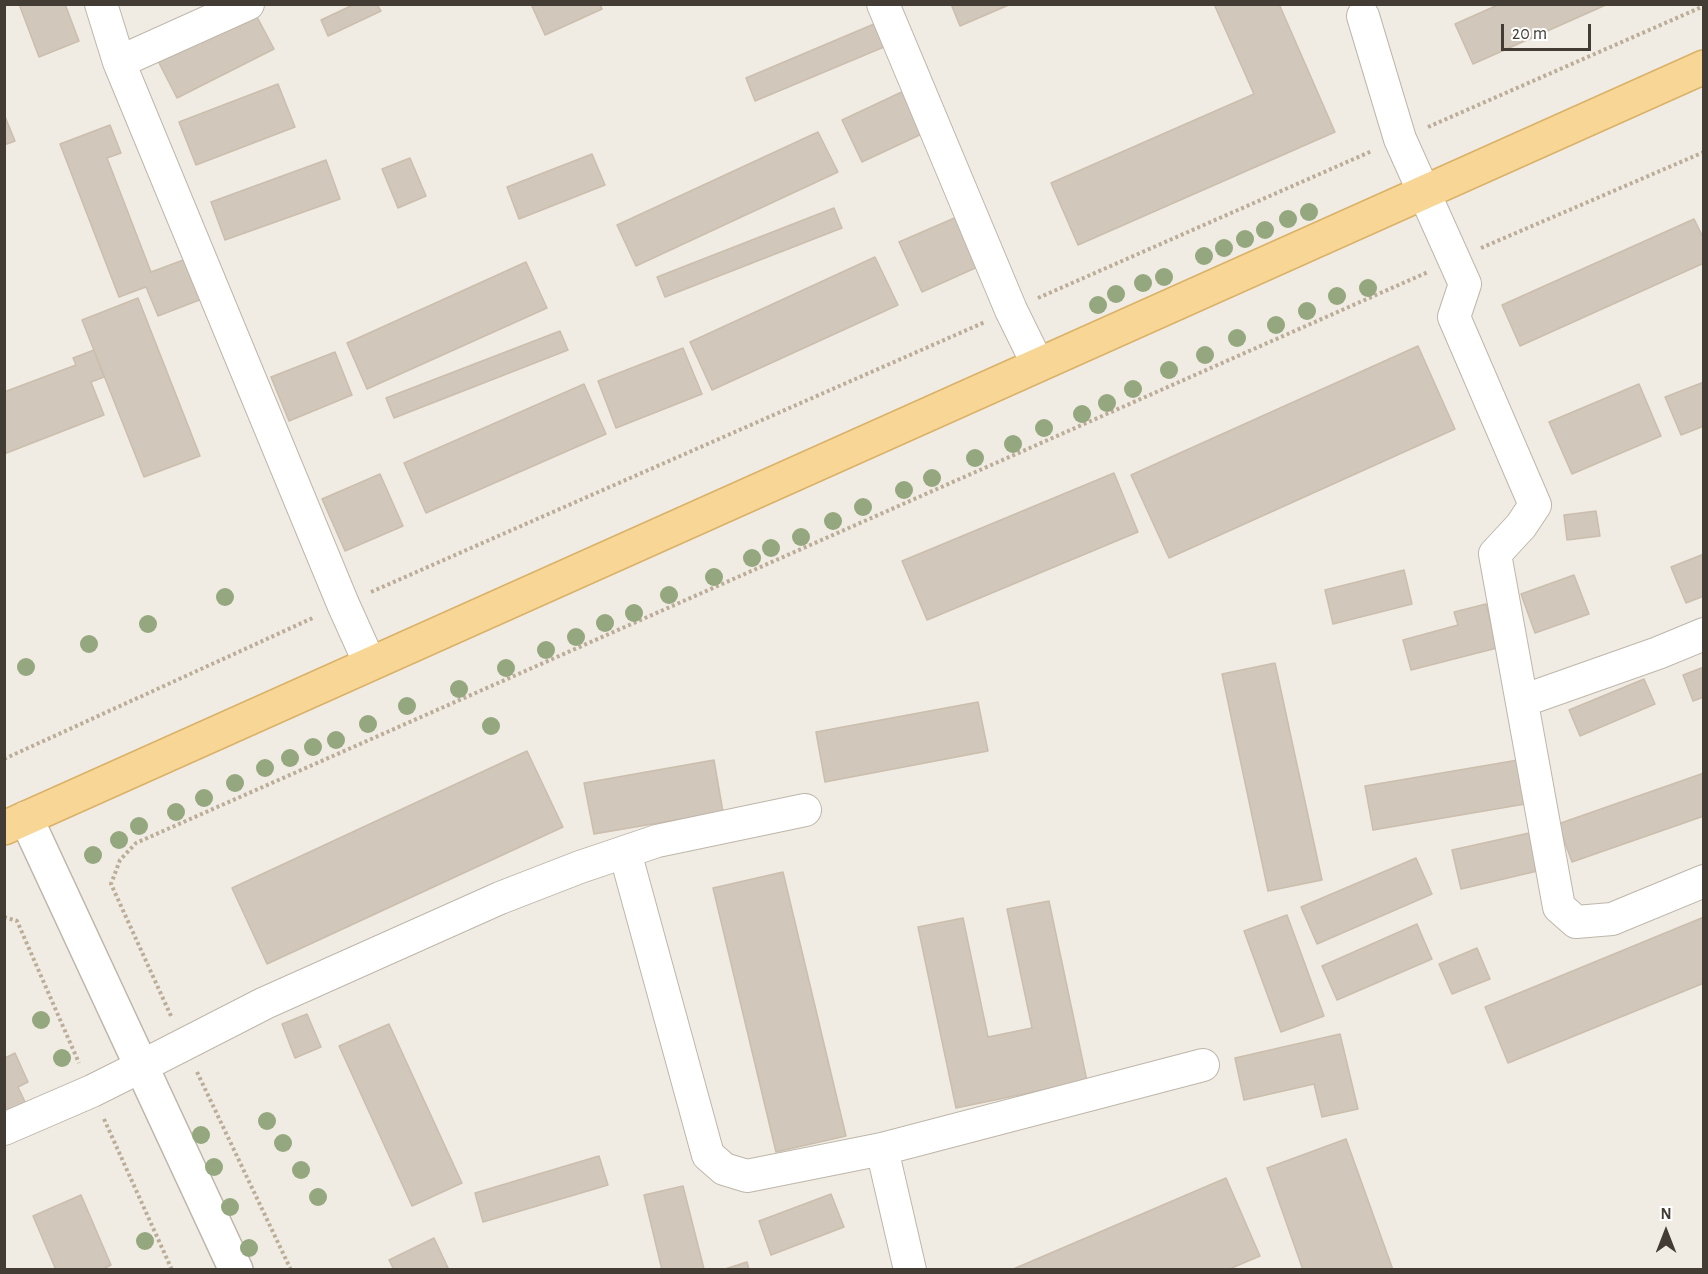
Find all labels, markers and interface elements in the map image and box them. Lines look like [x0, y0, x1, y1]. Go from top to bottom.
scale bar [1504, 12, 1594, 50]
text: 20 m [1512, 25, 1547, 43]
north arrow [1636, 1202, 1696, 1262]
text: N [1660, 1206, 1672, 1222]

